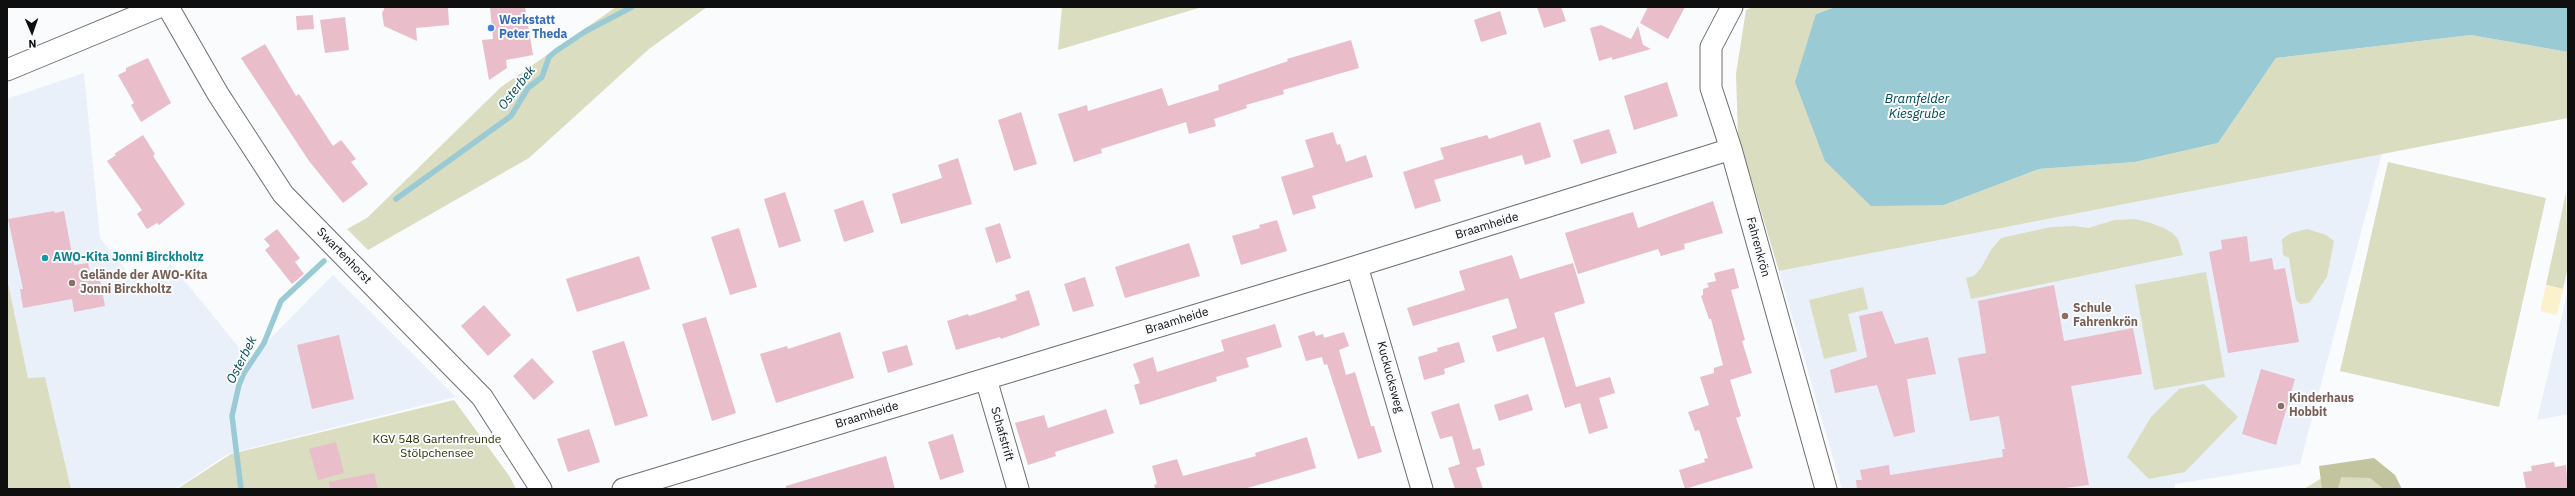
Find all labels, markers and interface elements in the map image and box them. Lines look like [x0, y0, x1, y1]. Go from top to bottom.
north arrow [12, 12, 52, 52]
place label: Werkstatt Peter Theda [499, 14, 567, 42]
marker: Werkstatt Peter Theda [486, 23, 496, 33]
text: N [28, 37, 37, 51]
water label: Osterbek [495, 63, 539, 113]
water label: Bramfelder Kiesgrube [1885, 91, 1949, 122]
street label: Braamheide [1454, 210, 1520, 242]
street label: Fahrenkrön [1743, 215, 1773, 279]
street label: Swartenhorst [314, 225, 374, 287]
place label: AWO-Kita Jonni Birckholtz [53, 251, 204, 265]
marker: AWO-Kita Jonni Birckholtz [40, 253, 50, 263]
place label: Gelände der AWO-Kita Jonni Birckholtz [80, 269, 208, 297]
marker: Gelände der AWO-Kita Jonni Birckholtz [67, 278, 77, 288]
place label: Schule Fahrenkrön [2073, 302, 2138, 330]
street label: Braamheide [1144, 305, 1210, 337]
marker: Schule Fahrenkrön [2060, 311, 2070, 321]
water label: Osterbek [223, 334, 261, 386]
street label: Kuckucksweg [1374, 340, 1406, 414]
place label: Kinderhaus Hobbit [2289, 392, 2354, 420]
street label: Braamheide [834, 399, 900, 431]
marker: Kinderhaus Hobbit [2276, 401, 2286, 411]
street label: Schafstrift [987, 405, 1017, 463]
park label: KGV 548 Gartenfreunde Stölpchensee [373, 433, 501, 461]

